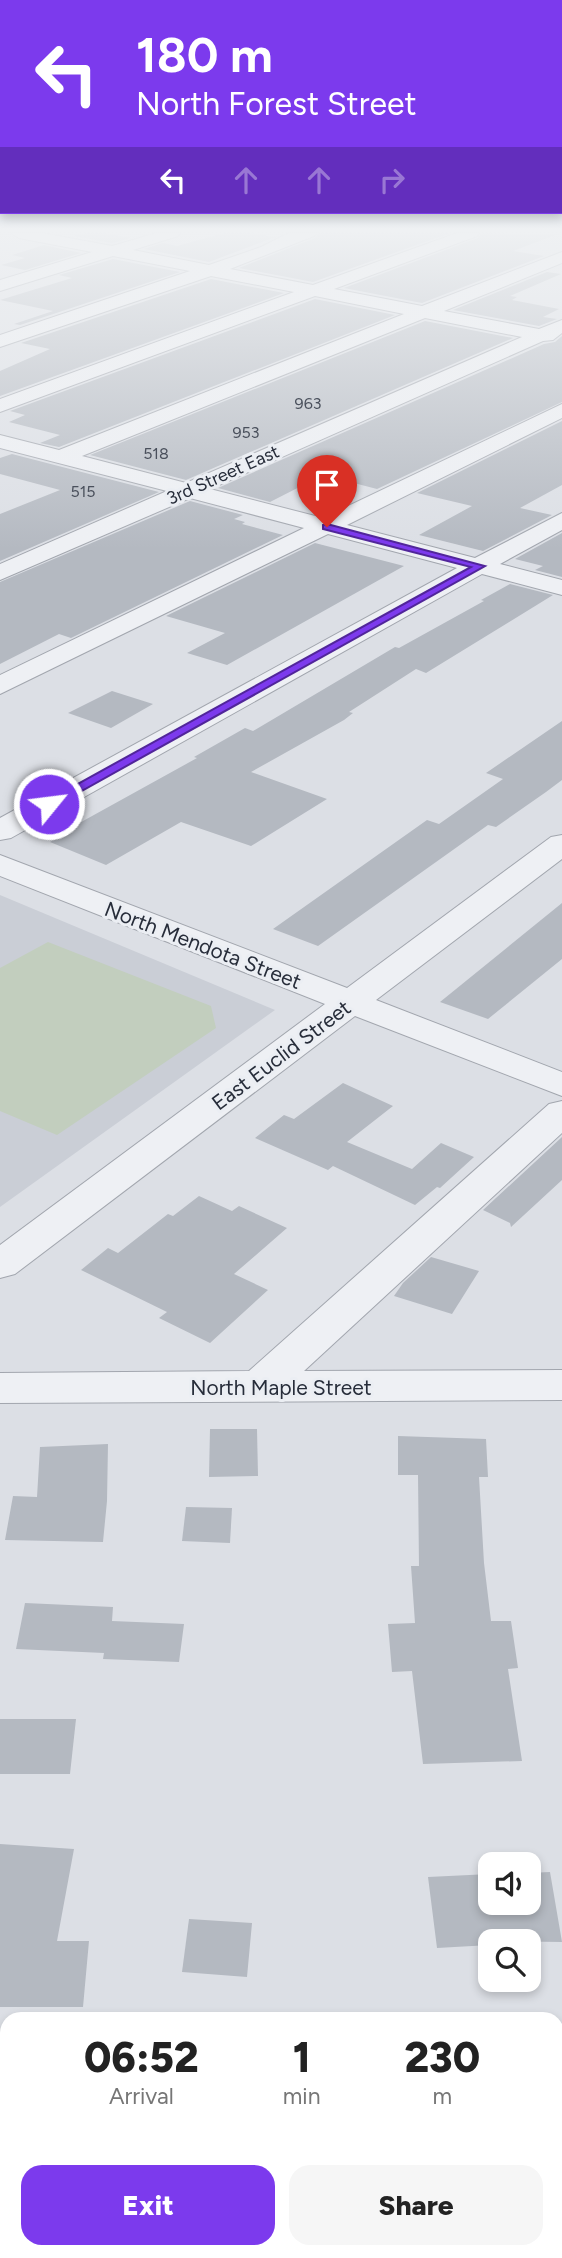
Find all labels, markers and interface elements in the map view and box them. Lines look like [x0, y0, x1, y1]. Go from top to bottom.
text: 180 m [136, 25, 273, 84]
icon: left [21, 28, 112, 119]
text: North Forest Street [136, 85, 417, 123]
icon: left [154, 161, 192, 199]
icon: ahead [227, 161, 265, 199]
icon: ahead [300, 161, 338, 199]
icon: right [373, 161, 411, 199]
house number: 963 [295, 394, 321, 413]
house number: 953 [233, 423, 259, 442]
street label: 3rd Street East [163, 440, 283, 510]
house number: 518 [143, 444, 169, 463]
pin [297, 455, 357, 527]
icon: arrive [308, 466, 346, 504]
house number: 515 [70, 482, 96, 501]
position arrow [12, 767, 86, 841]
street label: North Mendota Street [101, 896, 305, 994]
street label: East Euclid Street [207, 995, 355, 1115]
street label: North Maple Street [190, 1375, 372, 1400]
map controls [478, 1852, 541, 1992]
button: sound [478, 1852, 541, 1915]
button: search [478, 1929, 541, 1992]
text: 06:52 [84, 2032, 199, 2083]
text: 1 [293, 2032, 311, 2083]
text: 230 [404, 2032, 480, 2083]
text: Arrival [109, 2082, 174, 2110]
text: min [283, 2082, 320, 2110]
text: m [432, 2082, 452, 2110]
button: Exit [21, 2165, 275, 2245]
button: Share [289, 2165, 543, 2245]

